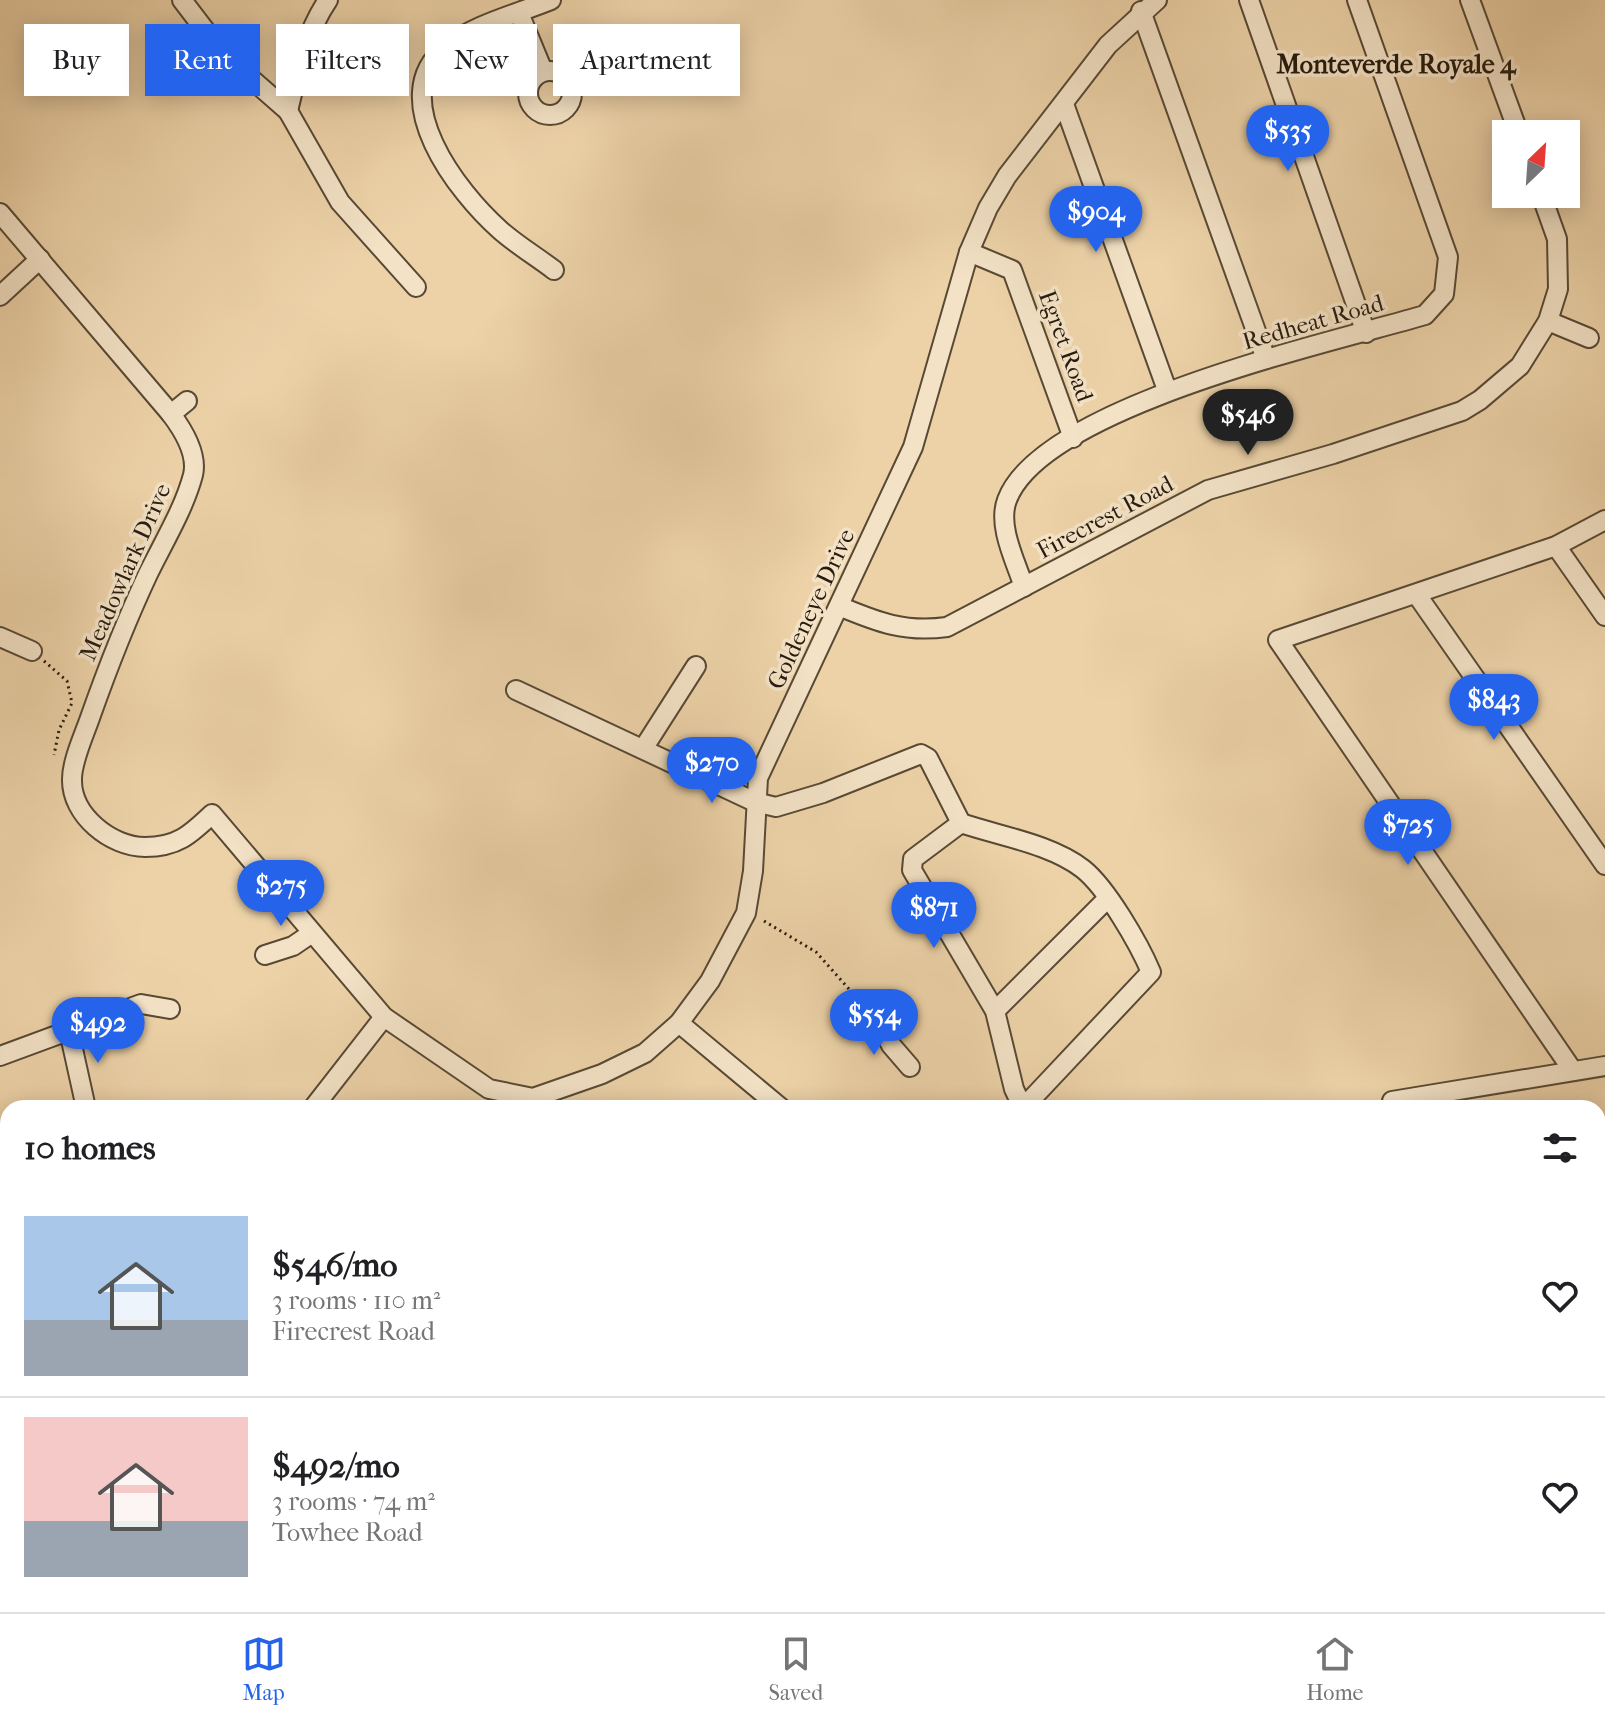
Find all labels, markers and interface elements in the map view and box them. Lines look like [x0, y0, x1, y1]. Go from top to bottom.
chip: Buy [24, 24, 129, 96]
chip: Rent [145, 24, 260, 96]
chip: Filters [276, 24, 409, 96]
chip: New [425, 24, 537, 96]
chip: Apartment [553, 24, 740, 96]
district label: Monteverde Royale 4 [1276, 49, 1517, 81]
pin: $535 [1241, 105, 1335, 173]
text: $535 [1264, 115, 1312, 146]
north arrow [1492, 120, 1580, 208]
map controls [1492, 120, 1580, 208]
pin: $904 [1049, 186, 1143, 254]
text: $904 [1067, 196, 1125, 227]
street label: Egret Road [1033, 286, 1099, 406]
street label: Redheat Road [1239, 288, 1388, 356]
pin: $546 [1201, 389, 1295, 457]
text: $546 [1221, 399, 1275, 430]
street label: Firecrest Road [1032, 469, 1179, 565]
street label: Meadowlark Drive [73, 479, 177, 665]
street label: Goldeneye Drive [762, 524, 860, 694]
pin: $843 [1447, 674, 1541, 742]
text: $843 [1467, 684, 1521, 715]
pin: $270 [665, 737, 759, 805]
text: $270 [685, 747, 739, 778]
pin: $725 [1361, 799, 1455, 867]
text: $725 [1382, 809, 1434, 840]
pin: $275 [234, 860, 328, 928]
text: $275 [255, 870, 307, 901]
pin: $871 [887, 882, 981, 950]
text: $871 [909, 892, 959, 923]
pin: $554 [827, 989, 921, 1057]
pin: $492 [51, 997, 145, 1065]
text: $554 [848, 999, 900, 1030]
text: $492 [70, 1007, 126, 1038]
icon: filters [1538, 1126, 1582, 1170]
text: 10 homes [24, 1128, 155, 1168]
text: $546/mo [272, 1245, 398, 1285]
icon: home [88, 1248, 184, 1344]
icon: heart [1538, 1274, 1582, 1318]
text: 3 rooms · 110 m² [272, 1285, 440, 1316]
text: Firecrest Road [272, 1316, 435, 1347]
text: $492/mo [272, 1446, 400, 1486]
icon: home [88, 1449, 184, 1545]
icon: heart [1538, 1475, 1582, 1519]
text: 3 rooms · 74 m² [272, 1486, 435, 1517]
text: Towhee Road [272, 1517, 423, 1548]
tab: Map [242, 1632, 286, 1706]
tab: Saved [769, 1632, 823, 1706]
tab: Home [1306, 1632, 1363, 1706]

